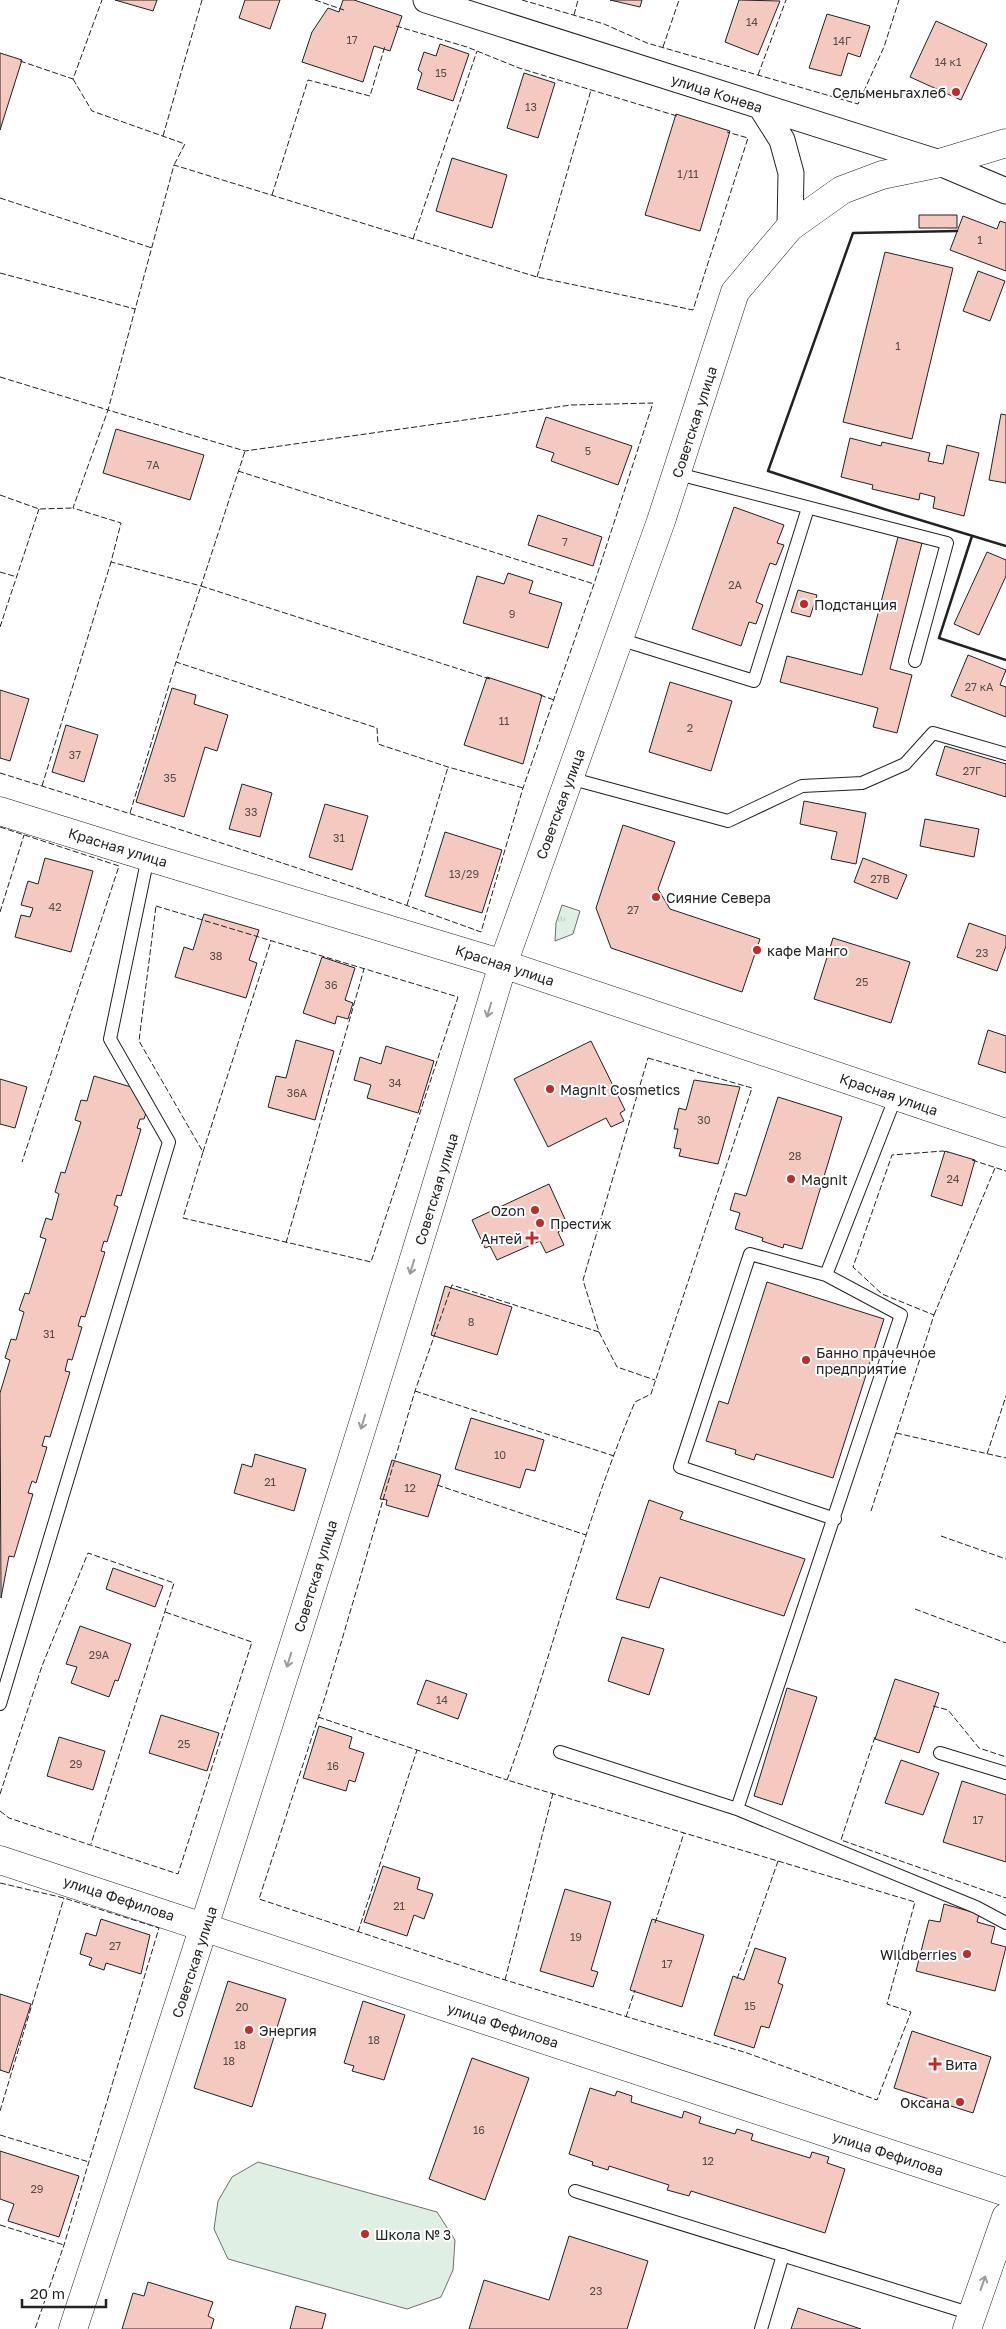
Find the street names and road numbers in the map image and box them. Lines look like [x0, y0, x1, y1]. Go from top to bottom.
street label: улица Конева [669, 70, 765, 116]
street label: Советская улица [668, 364, 720, 480]
street label: Советская улица [532, 746, 588, 862]
street label: Красная улица [66, 824, 170, 870]
street label: Красная улица [453, 941, 557, 989]
street label: Красная улица [838, 1069, 940, 1119]
street label: Советская улица [411, 1131, 461, 1247]
street label: Советская улица [290, 1518, 340, 1634]
street label: улица Фефилова [61, 1872, 177, 1924]
street label: Советская улица [168, 1904, 220, 2020]
street label: улица Фефилова [445, 1999, 561, 2051]
street label: улица Фефилова [830, 2127, 946, 2179]

